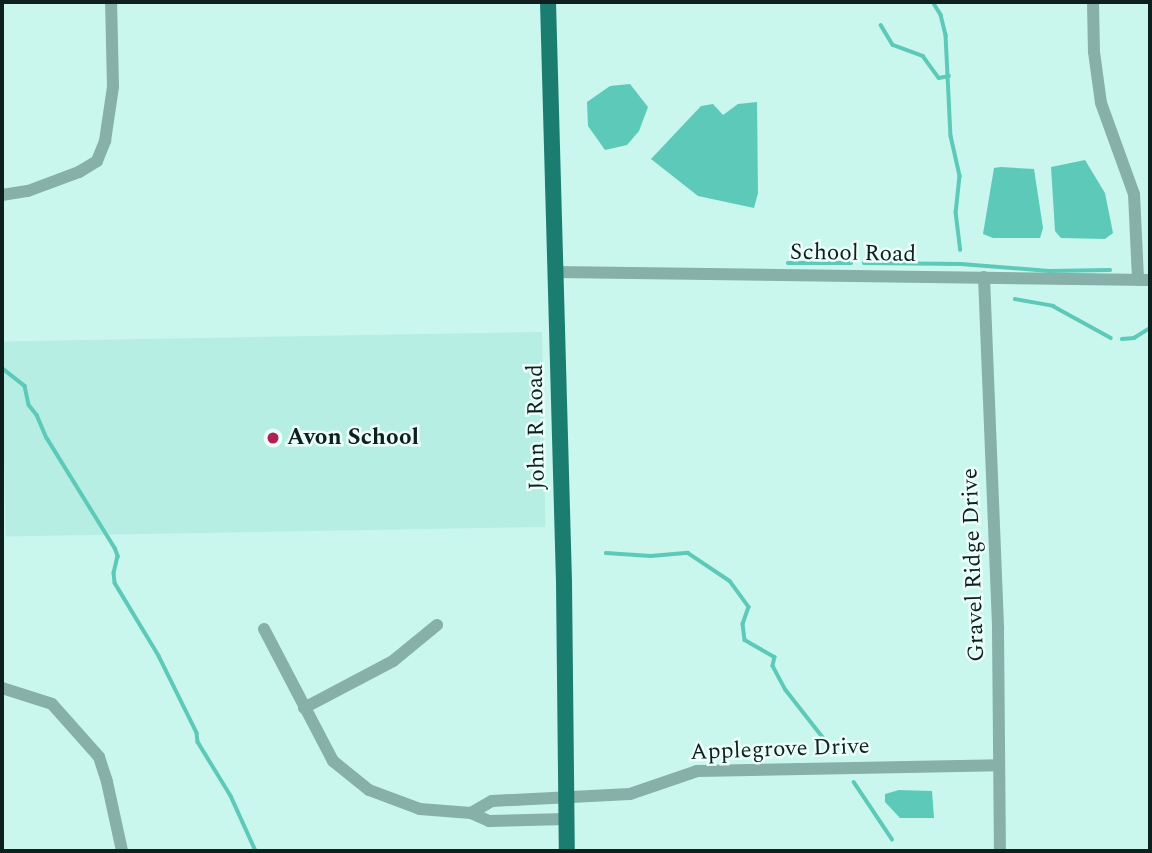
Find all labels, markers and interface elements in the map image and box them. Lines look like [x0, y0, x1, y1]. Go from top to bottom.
street label: School Road [790, 239, 916, 269]
street label: John R Road [522, 364, 552, 490]
place label: Avon School [287, 424, 419, 452]
marker: Avon School [265, 430, 281, 446]
street label: Gravel Ridge Drive [957, 468, 991, 662]
street label: Applegrove Drive [690, 733, 870, 767]

